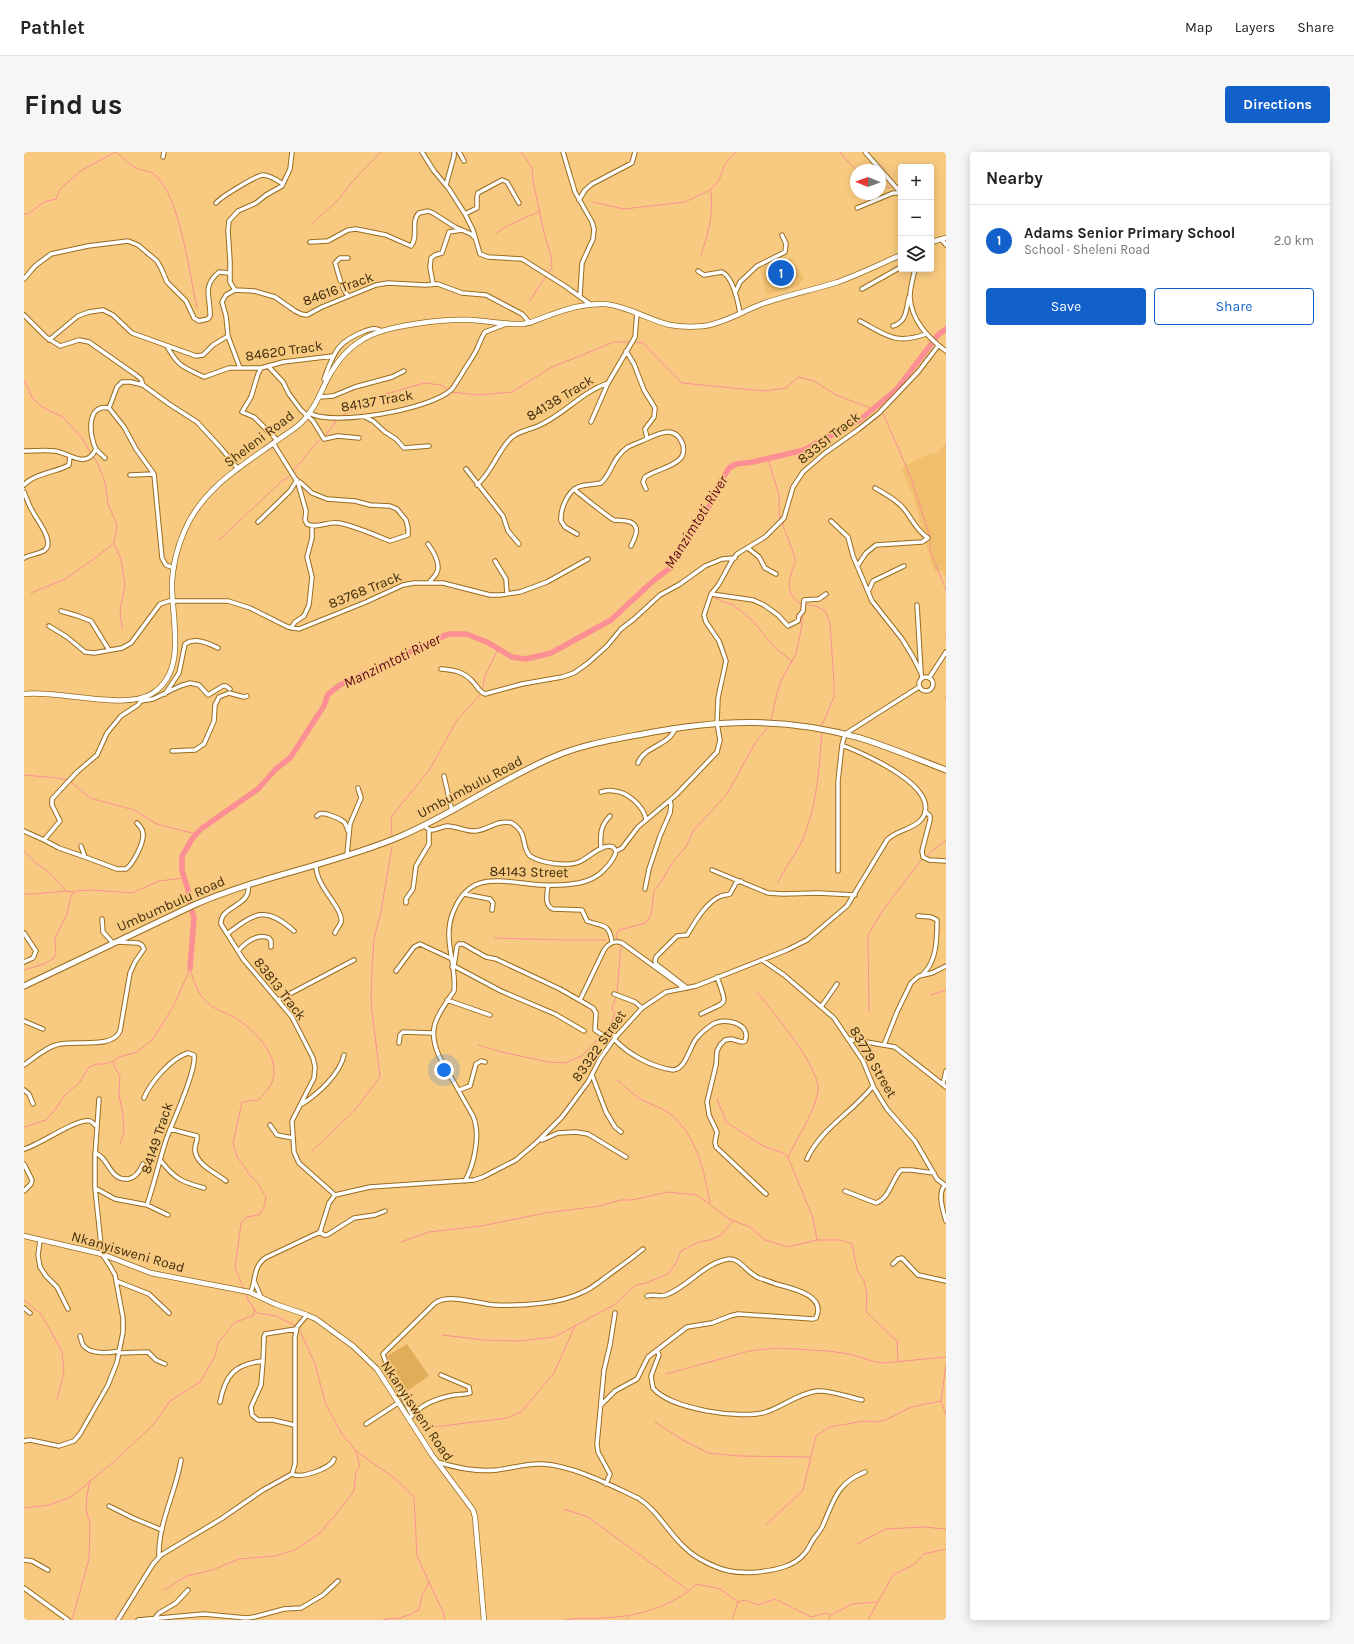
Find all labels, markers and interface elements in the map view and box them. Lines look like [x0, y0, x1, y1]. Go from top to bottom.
text: Pathlet [20, 17, 85, 39]
text: Map [1185, 19, 1213, 36]
text: Layers [1235, 19, 1275, 36]
text: Share [1297, 19, 1334, 36]
button: Directions [1225, 86, 1330, 123]
text: Find us [24, 88, 123, 121]
north arrow [850, 164, 886, 200]
map controls [898, 164, 934, 272]
button: + [898, 164, 934, 200]
text: Nearby [986, 168, 1043, 188]
button: − [898, 200, 934, 236]
text: Adams Senior Primary School [1024, 224, 1235, 242]
text: 1 [997, 233, 1001, 248]
text: 2.0 km [1274, 233, 1314, 248]
button: layers [898, 236, 934, 272]
text: School · Sheleni Road [1024, 242, 1150, 257]
pin: 1 [768, 258, 794, 288]
street label: 84616 Track [300, 268, 376, 310]
button: Save [986, 288, 1146, 325]
button: Share [1154, 288, 1314, 325]
street label: 84620 Track [244, 337, 324, 365]
street label: 84138 Track [523, 371, 597, 425]
street label: 84137 Track [340, 386, 415, 416]
street label: Sheleni Road [221, 407, 297, 471]
street label: 83351 Track [794, 408, 864, 468]
water label: Manzimtoti River [660, 471, 732, 572]
street label: 83768 Track [326, 568, 404, 612]
water label: Manzimtoti River [340, 629, 444, 692]
street label: Umbumbulu Road [414, 752, 526, 822]
street label: 84143 Street [489, 863, 569, 881]
street label: Umbumbulu Road [114, 872, 228, 936]
street label: 83813 Track [250, 954, 310, 1024]
street label: 83322 Street [568, 1007, 630, 1085]
street label: 83779 Street [846, 1023, 900, 1101]
your location [434, 1060, 454, 1080]
street label: 84149 Track [137, 1100, 177, 1176]
street label: Nkanyisweni Road [69, 1228, 187, 1276]
street label: Nkanyisweni Road [377, 1358, 457, 1464]

